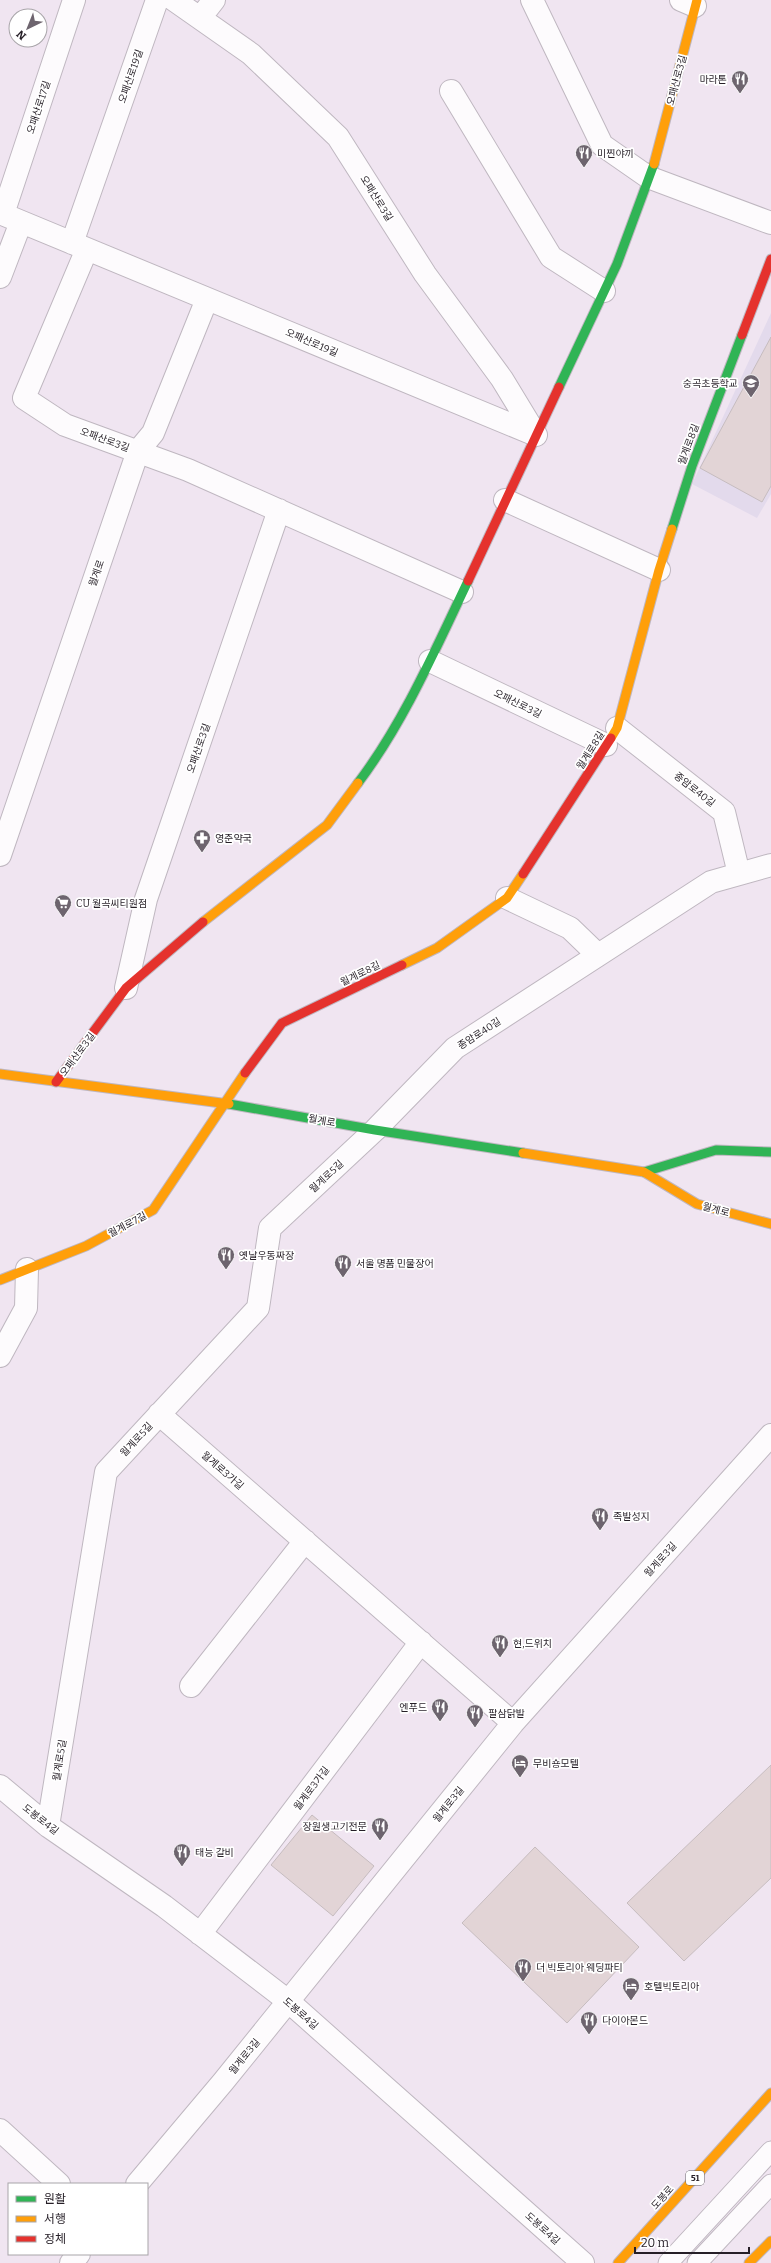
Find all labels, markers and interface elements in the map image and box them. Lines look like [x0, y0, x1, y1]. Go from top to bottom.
north arrow [8, 8, 48, 48]
text: N [14, 27, 29, 43]
street label: 오패산로19길 [116, 48, 146, 105]
street label: 오패산로3길 [664, 54, 689, 107]
restaurant icon: 마라톤 [730, 69, 750, 94]
place label: 마라톤 [699, 74, 727, 86]
street label: 오패산로17길 [25, 79, 53, 135]
restaurant icon: 미찐야끼 [574, 143, 594, 168]
place label: 미찐야끼 [597, 148, 634, 160]
street label: 오패산로3길 [357, 173, 395, 224]
street label: 오패산로19길 [284, 326, 340, 359]
school or university icon: 숭곡초등학교 [741, 373, 761, 398]
place label: 숭곡초등학교 [683, 378, 738, 390]
street label: 월계로8길 [676, 422, 702, 467]
street label: 오패산로3길 [78, 425, 131, 454]
street label: 월계로 [87, 558, 107, 588]
street label: 오패산로3길 [492, 687, 543, 721]
street label: 오패산로3길 [185, 722, 213, 775]
street label: 월계로8길 [574, 729, 607, 772]
street label: 종암로40길 [671, 770, 717, 810]
pharmacy icon: 영준약국 [192, 828, 212, 853]
place label: 영준약국 [215, 833, 252, 845]
supermarket icon: CU 월곡씨티원점 [53, 893, 73, 918]
place label: CU 월곡씨티원점 [76, 898, 147, 910]
street label: 월계로8길 [339, 959, 382, 989]
street label: 종암로40길 [456, 1015, 503, 1052]
street label: 오패산로3길 [57, 1030, 98, 1079]
street label: 월계로 [307, 1113, 336, 1129]
street label: 월계로5길 [307, 1158, 346, 1195]
street label: 월계로 [701, 1201, 731, 1219]
street label: 월계로7길 [106, 1210, 149, 1240]
restaurant icon: 옛날우동짜장 [216, 1245, 236, 1270]
place label: 옛날우동짜장 [239, 1250, 294, 1262]
restaurant icon: 서울 명품 민물장어 [333, 1253, 353, 1278]
place label: 서울 명품 민물장어 [356, 1258, 434, 1270]
street label: 월계로5길 [118, 1420, 155, 1459]
street label: 월계로3가길 [199, 1449, 246, 1492]
restaurant icon: 족발성지 [590, 1506, 610, 1531]
place label: 족발성지 [613, 1511, 650, 1523]
street label: 월계로3길 [642, 1540, 679, 1579]
restaurant icon: 현,드위치 [490, 1633, 510, 1658]
place label: 현,드위치 [513, 1638, 552, 1650]
restaurant icon: 엔푸드 [430, 1697, 450, 1722]
place label: 엔푸드 [399, 1702, 427, 1714]
restaurant icon: 팔삼닭발 [465, 1703, 485, 1728]
place label: 팔삼닭발 [488, 1708, 525, 1720]
street label: 월계로5길 [51, 1738, 69, 1782]
hotel icon: 무비숑모텔 [510, 1753, 530, 1778]
place label: 무비숑모텔 [533, 1758, 579, 1770]
street label: 월계로3가길 [291, 1764, 332, 1813]
street label: 월계로3길 [431, 1784, 467, 1825]
street label: 도봉로4길 [20, 1802, 61, 1838]
restaurant icon: 장원생고기전문 [370, 1816, 390, 1841]
place label: 장원생고기전문 [303, 1821, 367, 1833]
restaurant icon: 태능 갈비 [172, 1842, 192, 1867]
place label: 태능 갈비 [195, 1847, 234, 1859]
restaurant icon: 더 빅토리아 웨딩파티 [513, 1957, 533, 1982]
place label: 더 빅토리아 웨딩파티 [536, 1962, 623, 1974]
hotel icon: 호텔빅토리아 [621, 1976, 641, 2001]
place label: 호텔빅토리아 [644, 1981, 700, 1993]
street label: 도봉로4길 [280, 1995, 320, 2032]
restaurant icon: 다이아몬드 [579, 2010, 599, 2035]
place label: 다이아몬드 [602, 2015, 648, 2027]
street label: 월계로3길 [227, 2036, 263, 2077]
road number: 51 [686, 2171, 704, 2185]
legend [8, 2183, 148, 2255]
street label: 도봉로 [649, 2183, 676, 2212]
text: 원활 [44, 2192, 66, 2206]
street label: 도봉로4길 [522, 2210, 562, 2247]
text: 서행 [44, 2212, 66, 2226]
scale bar [635, 2229, 749, 2255]
text: 정체 [44, 2232, 66, 2246]
text: 20 m [641, 2236, 670, 2250]

